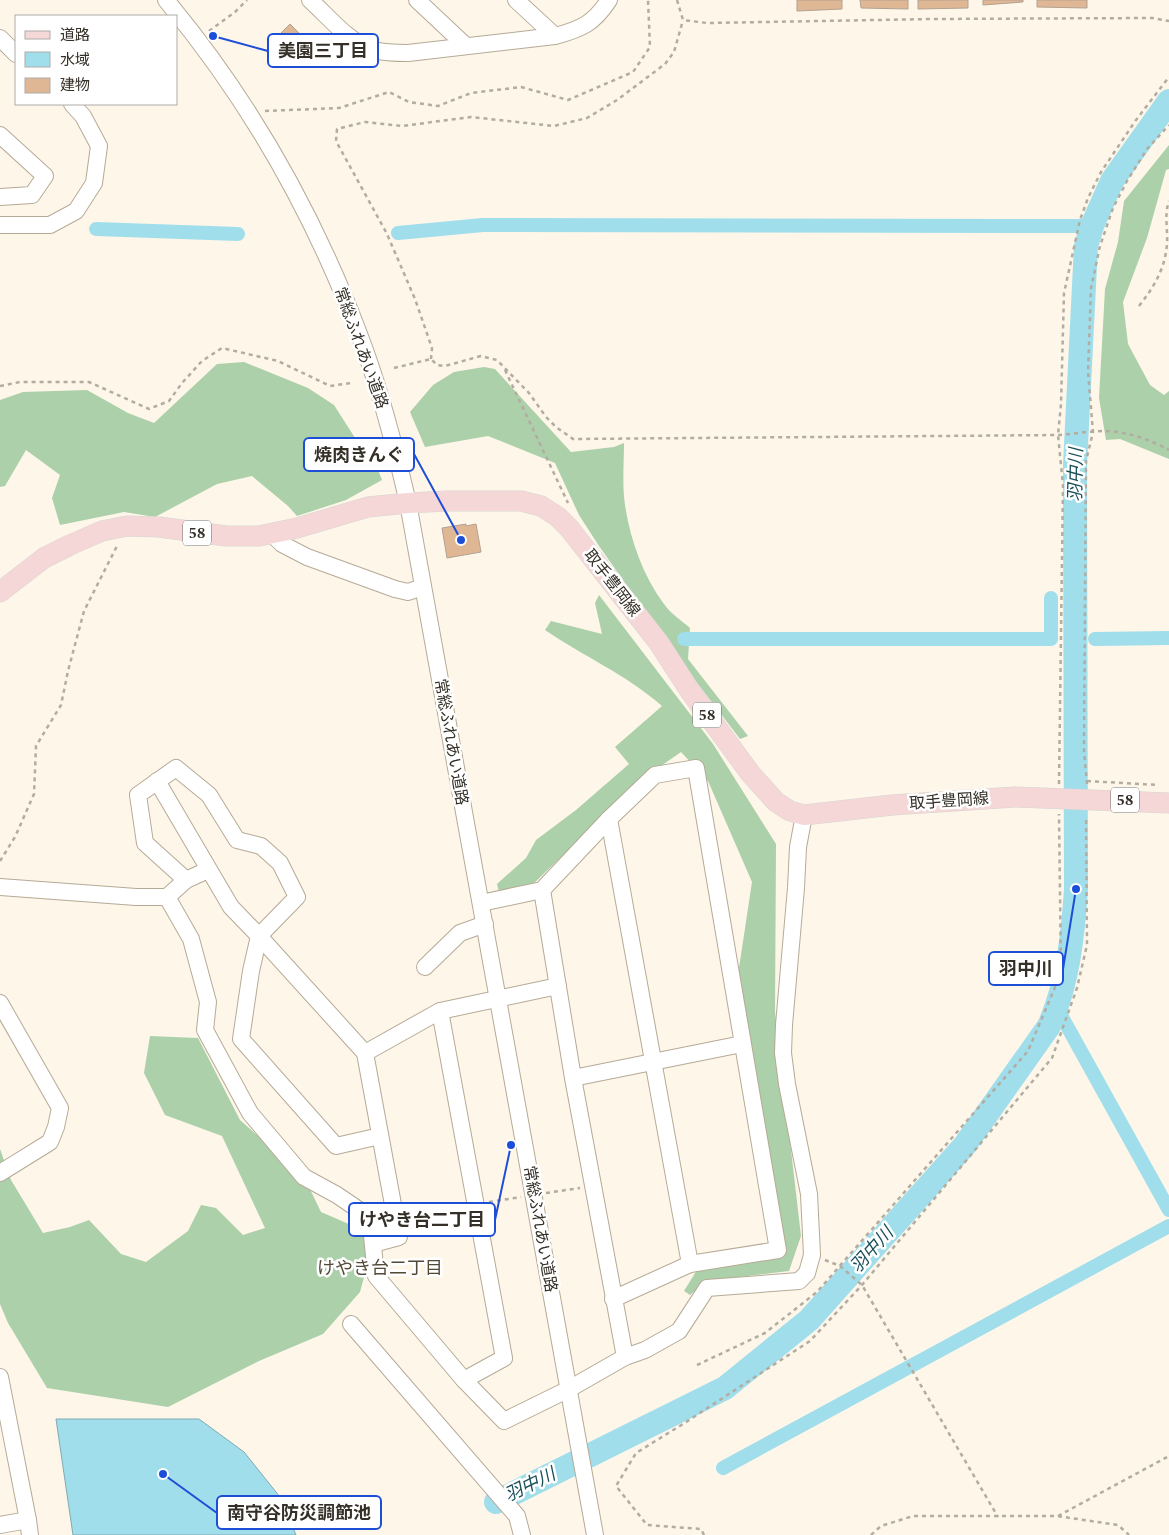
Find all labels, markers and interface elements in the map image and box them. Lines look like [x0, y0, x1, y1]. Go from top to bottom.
legend [15, 15, 178, 105]
text: 道路 [60, 24, 90, 47]
callout: 美園三丁目 [268, 34, 378, 67]
text: 美園三丁目 [278, 38, 368, 65]
text: 水域 [60, 49, 90, 72]
text: 建物 [60, 74, 90, 97]
street label: 常総ふれあい道路 [328, 284, 394, 412]
callout: 焼肉きんぐ [304, 438, 414, 471]
text: 焼肉きんぐ [314, 442, 404, 469]
water label: 羽中川 [1062, 446, 1090, 502]
road number: 58 [183, 520, 211, 546]
street label: 取手豊岡線 [578, 544, 646, 622]
street label: 常総ふれあい道路 [428, 677, 474, 807]
road number: 58 [693, 702, 721, 728]
street label: 取手豊岡線 [908, 786, 990, 816]
road number: 58 [1111, 788, 1139, 812]
callout: 羽中川 [989, 952, 1063, 985]
text: 羽中川 [999, 956, 1053, 983]
street label: 常総ふれあい道路 [517, 1164, 563, 1294]
callout: けやき台二丁目 [349, 1203, 495, 1236]
text: けやき台二丁目 [359, 1207, 485, 1234]
water label: 羽中川 [844, 1219, 901, 1279]
district label: けやき台二丁目 [317, 1255, 443, 1282]
water label: 羽中川 [500, 1460, 562, 1509]
callout: 南守谷防災調節池 [217, 1496, 381, 1529]
text: 南守谷防災調節池 [227, 1500, 371, 1527]

